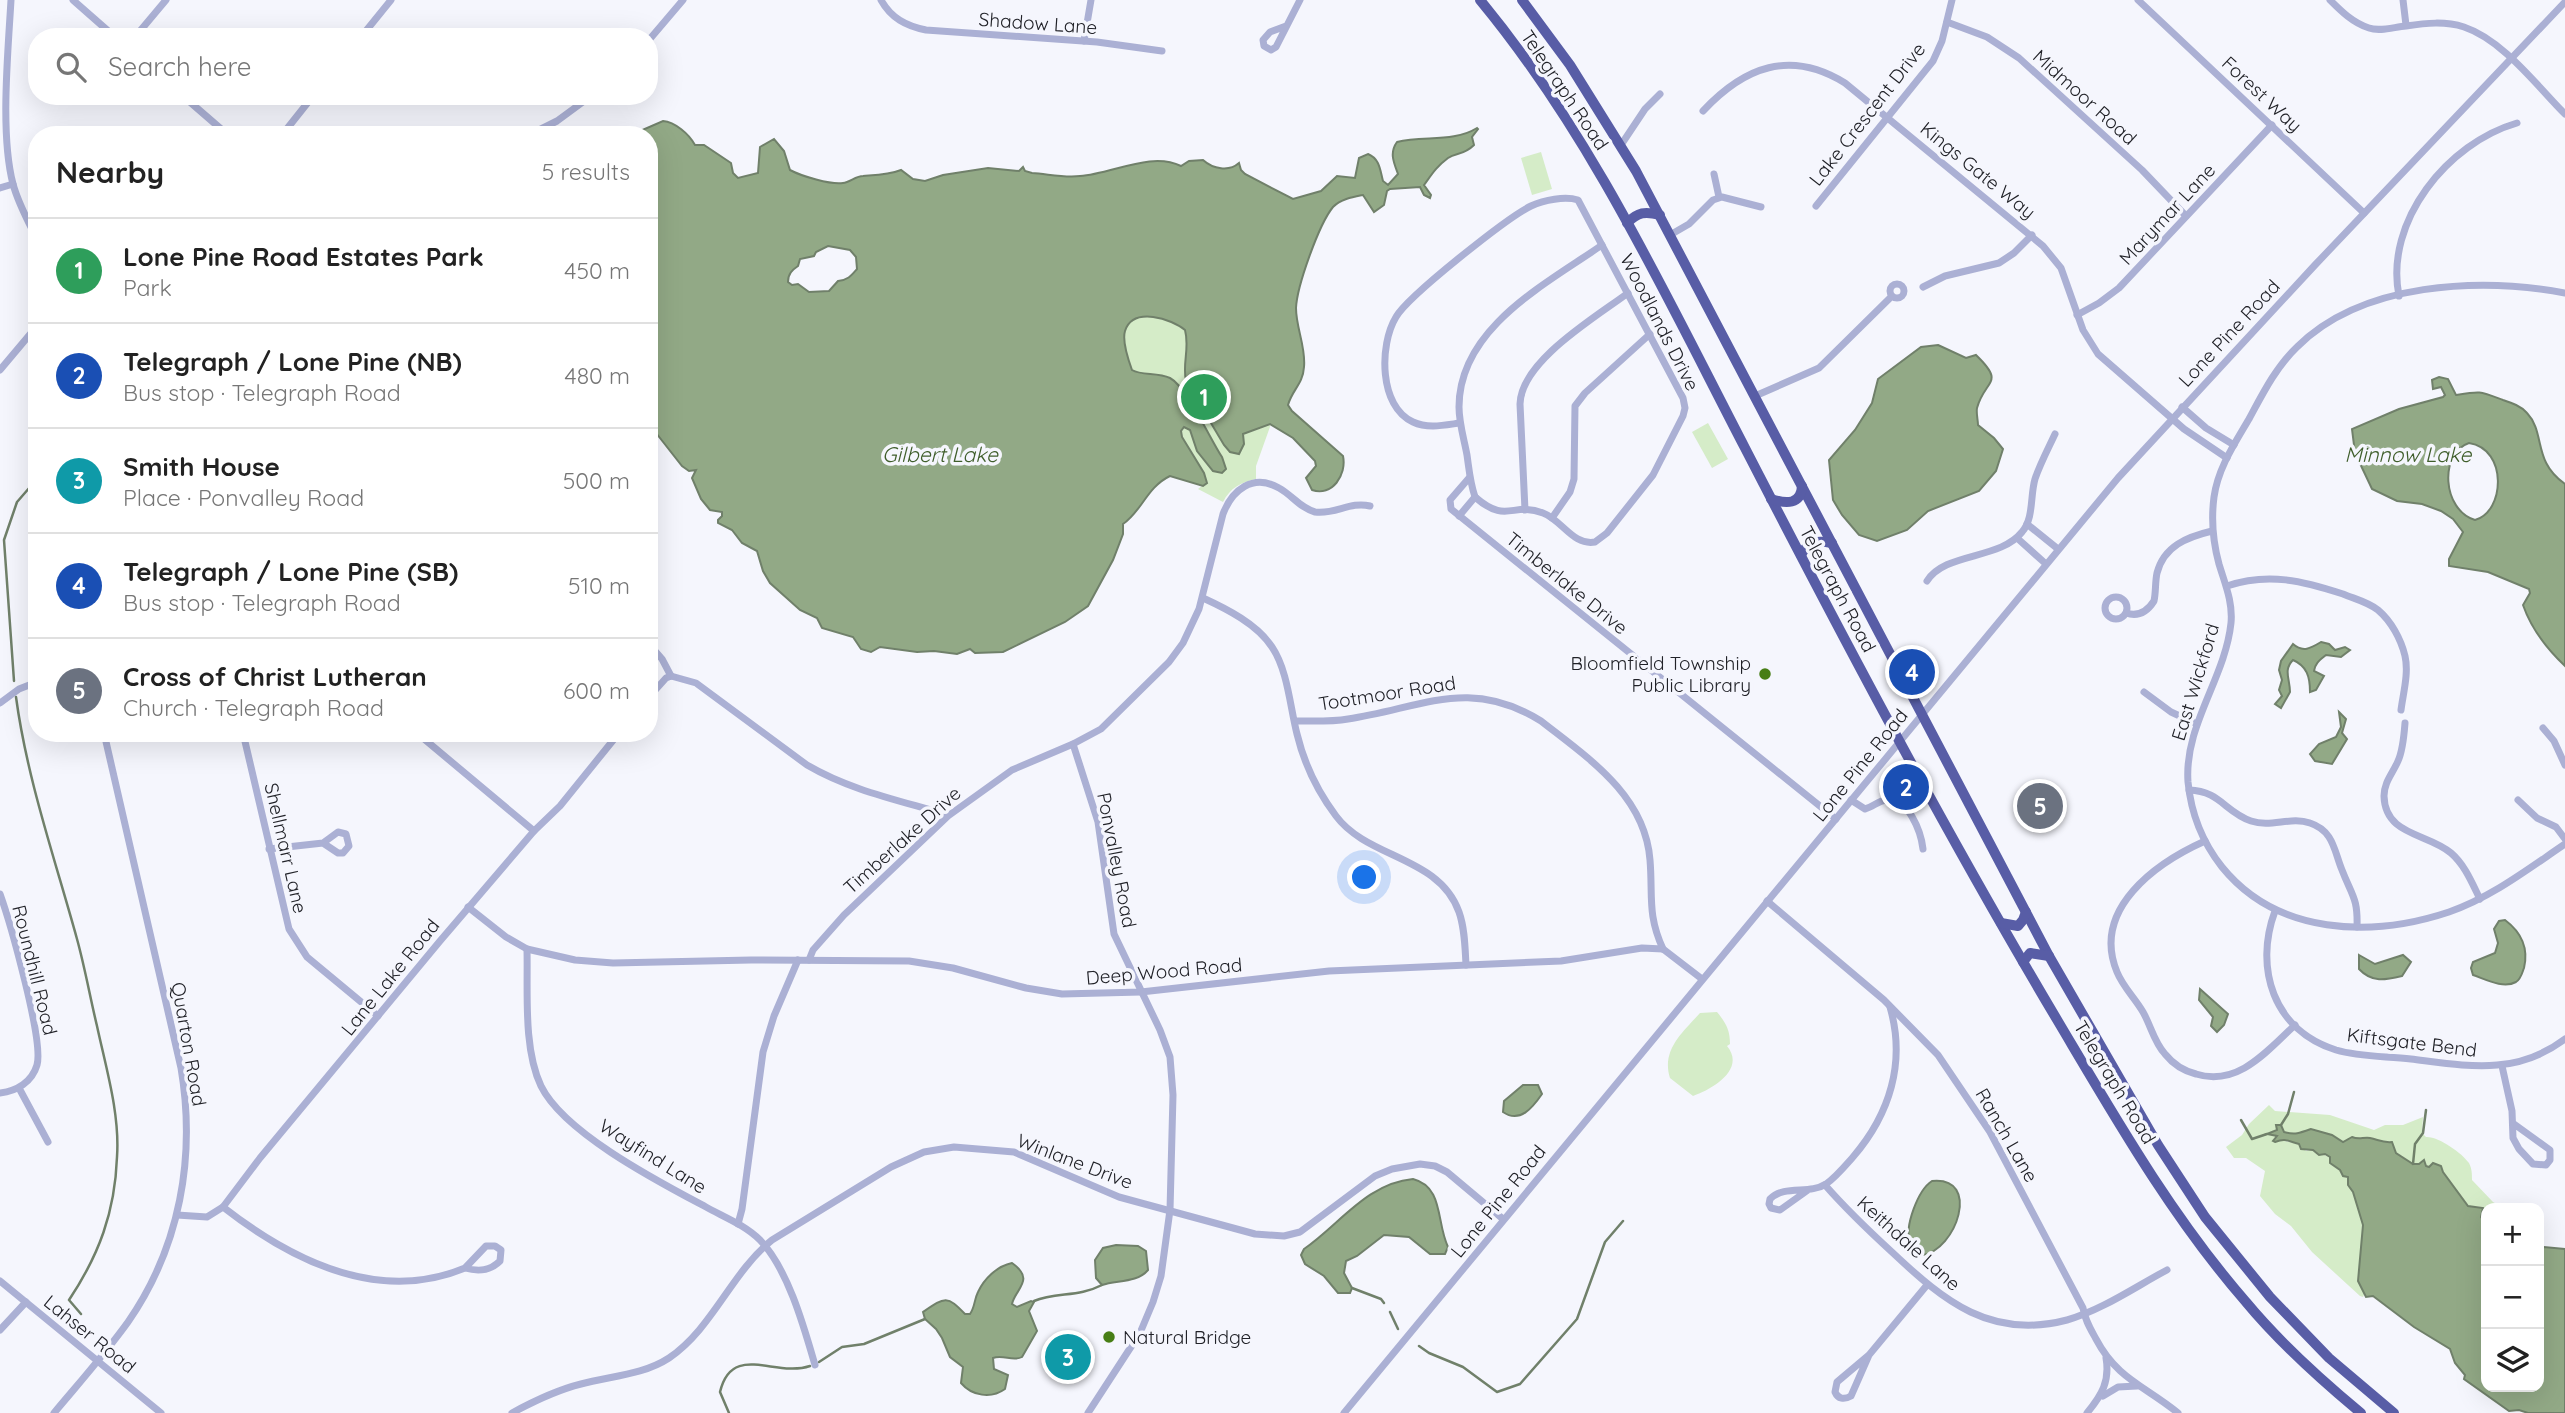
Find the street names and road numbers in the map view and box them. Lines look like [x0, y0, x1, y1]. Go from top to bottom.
street label: Shadow Lane [978, 7, 1098, 39]
street label: Telegraph Road [1516, 25, 1614, 155]
street label: Lake Crescent Drive [1804, 38, 1930, 190]
street label: Midmoor Road [2028, 44, 2142, 150]
street label: Forest Way [2217, 51, 2307, 137]
street label: Kings Gate Way [1916, 116, 2040, 224]
street label: Marymar Lane [2114, 158, 2220, 270]
street label: Woodlands Drive [1615, 249, 1705, 395]
street label: Lone Pine Road [2173, 274, 2285, 392]
street label: Telegraph Road [1795, 522, 1881, 656]
street label: Timberlake Drive [1501, 527, 1633, 639]
street label: East Wickford [2166, 620, 2224, 744]
street label: Tootmoor Road [1317, 670, 1457, 716]
street label: Lone Pine Road [1807, 704, 1913, 826]
street label: Shellmarr Lane [259, 781, 313, 915]
street label: Timberlake Drive [838, 781, 966, 899]
street label: Ponvalley Road [1092, 790, 1142, 930]
street label: Roundhill Road [7, 902, 63, 1038]
street label: Lane Lake Road [336, 914, 444, 1040]
street label: Deep Wood Road [1085, 952, 1243, 990]
street label: Quarton Road [166, 980, 212, 1108]
street label: Telegraph Road [2069, 1016, 2161, 1148]
street label: Kiftsgate Bend [2346, 1022, 2478, 1062]
street label: Ranch Lane [1970, 1084, 2044, 1186]
street label: Wayfind Lane [595, 1113, 711, 1199]
street label: Winlane Drive [1014, 1128, 1136, 1194]
street label: Lone Pine Road [1445, 1140, 1551, 1262]
street label: Keithdale Lane [1852, 1190, 1966, 1296]
street label: Lahser Road [39, 1290, 141, 1378]

